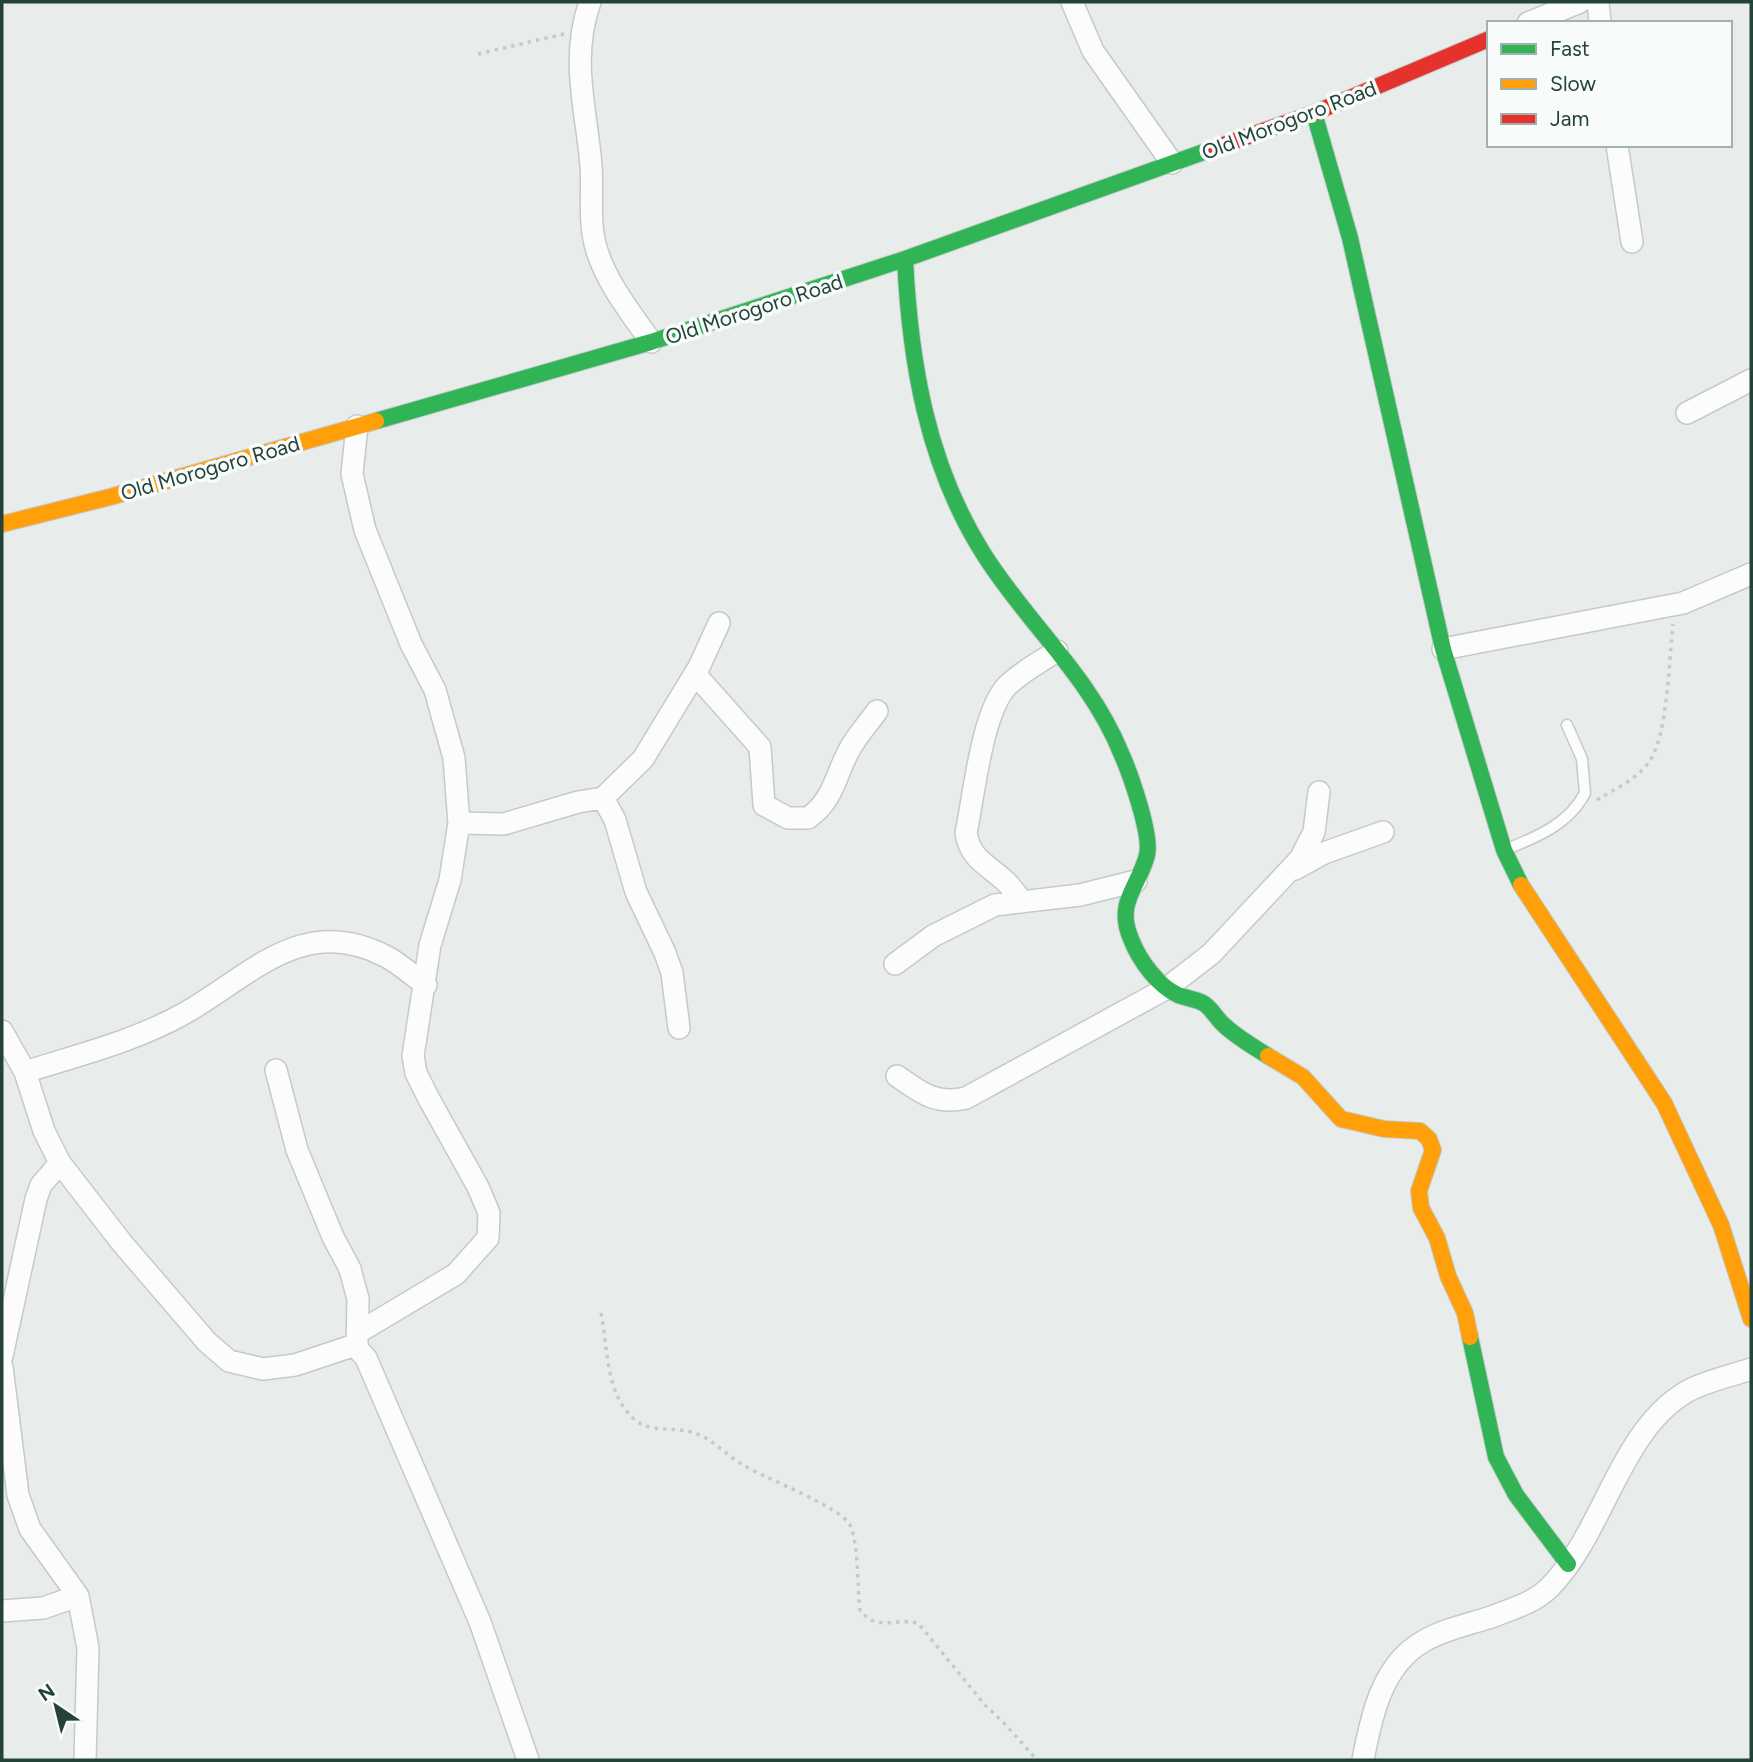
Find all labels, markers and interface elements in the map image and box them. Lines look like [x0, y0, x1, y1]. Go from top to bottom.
legend [1487, 21, 1732, 147]
text: Fast [1550, 36, 1590, 61]
text: Slow [1550, 71, 1596, 96]
street label: Old Morogoro Road [1198, 75, 1380, 165]
text: Jam [1550, 106, 1589, 131]
street label: Old Morogoro Road [662, 269, 846, 349]
street label: Old Morogoro Road [118, 430, 302, 506]
north arrow [21, 1671, 91, 1741]
text: N [34, 1679, 59, 1706]

